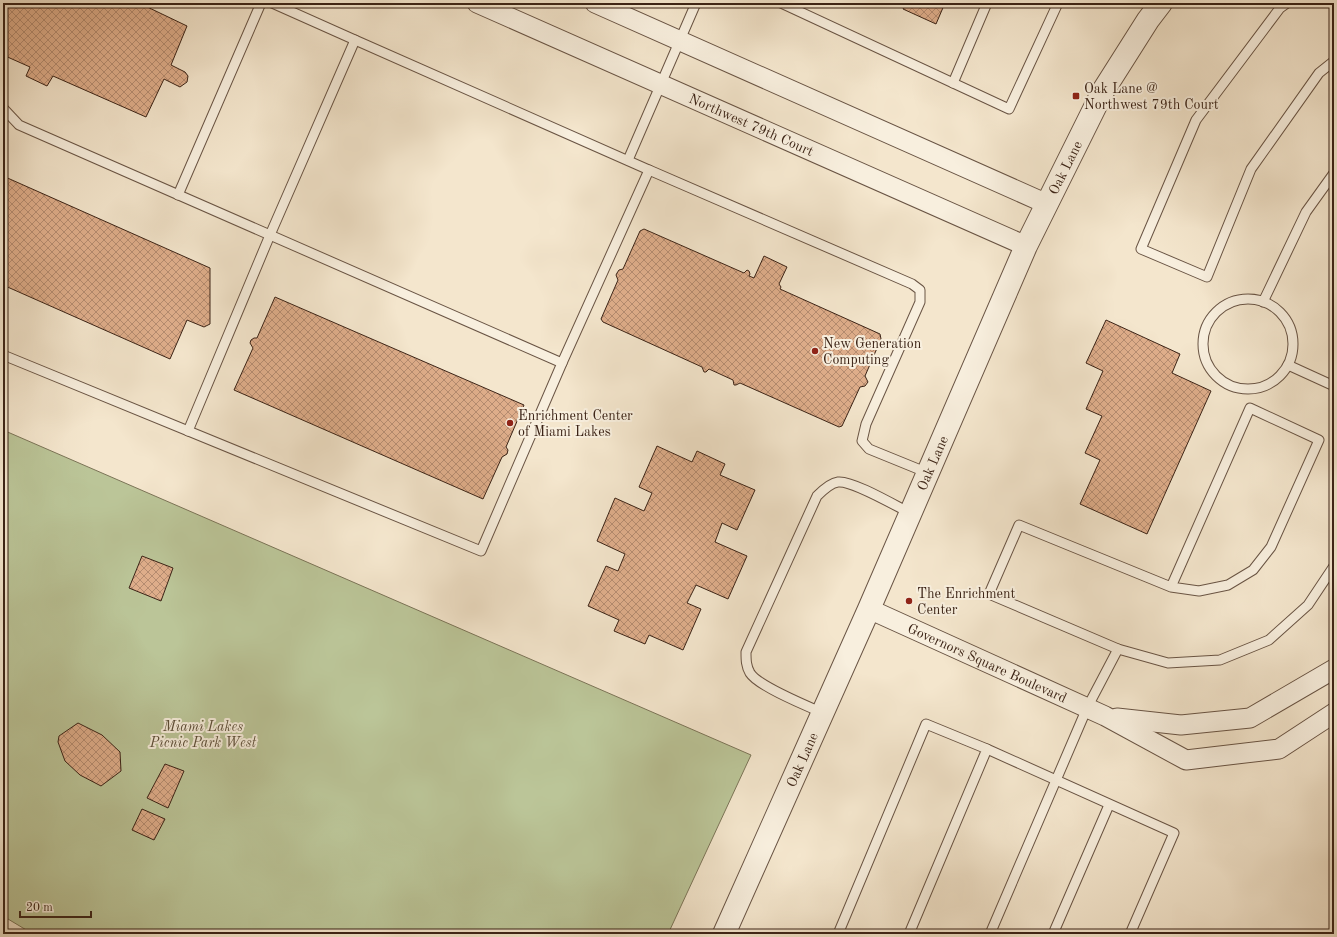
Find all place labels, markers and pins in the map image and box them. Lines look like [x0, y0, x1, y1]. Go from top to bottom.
place label: Oak Lane @ Northwest 79th Court [1084, 82, 1219, 112]
marker: Oak Lane @ Northwest 79th Court [1071, 91, 1081, 101]
place label: New Generation Computing [823, 337, 922, 367]
marker: New Generation Computing [810, 346, 820, 356]
place label: Enrichment Center of Miami Lakes [518, 409, 633, 439]
marker: Enrichment Center of Miami Lakes [505, 418, 515, 428]
place label: The Enrichment Center [917, 587, 1016, 617]
marker: The Enrichment Center [904, 596, 914, 606]

